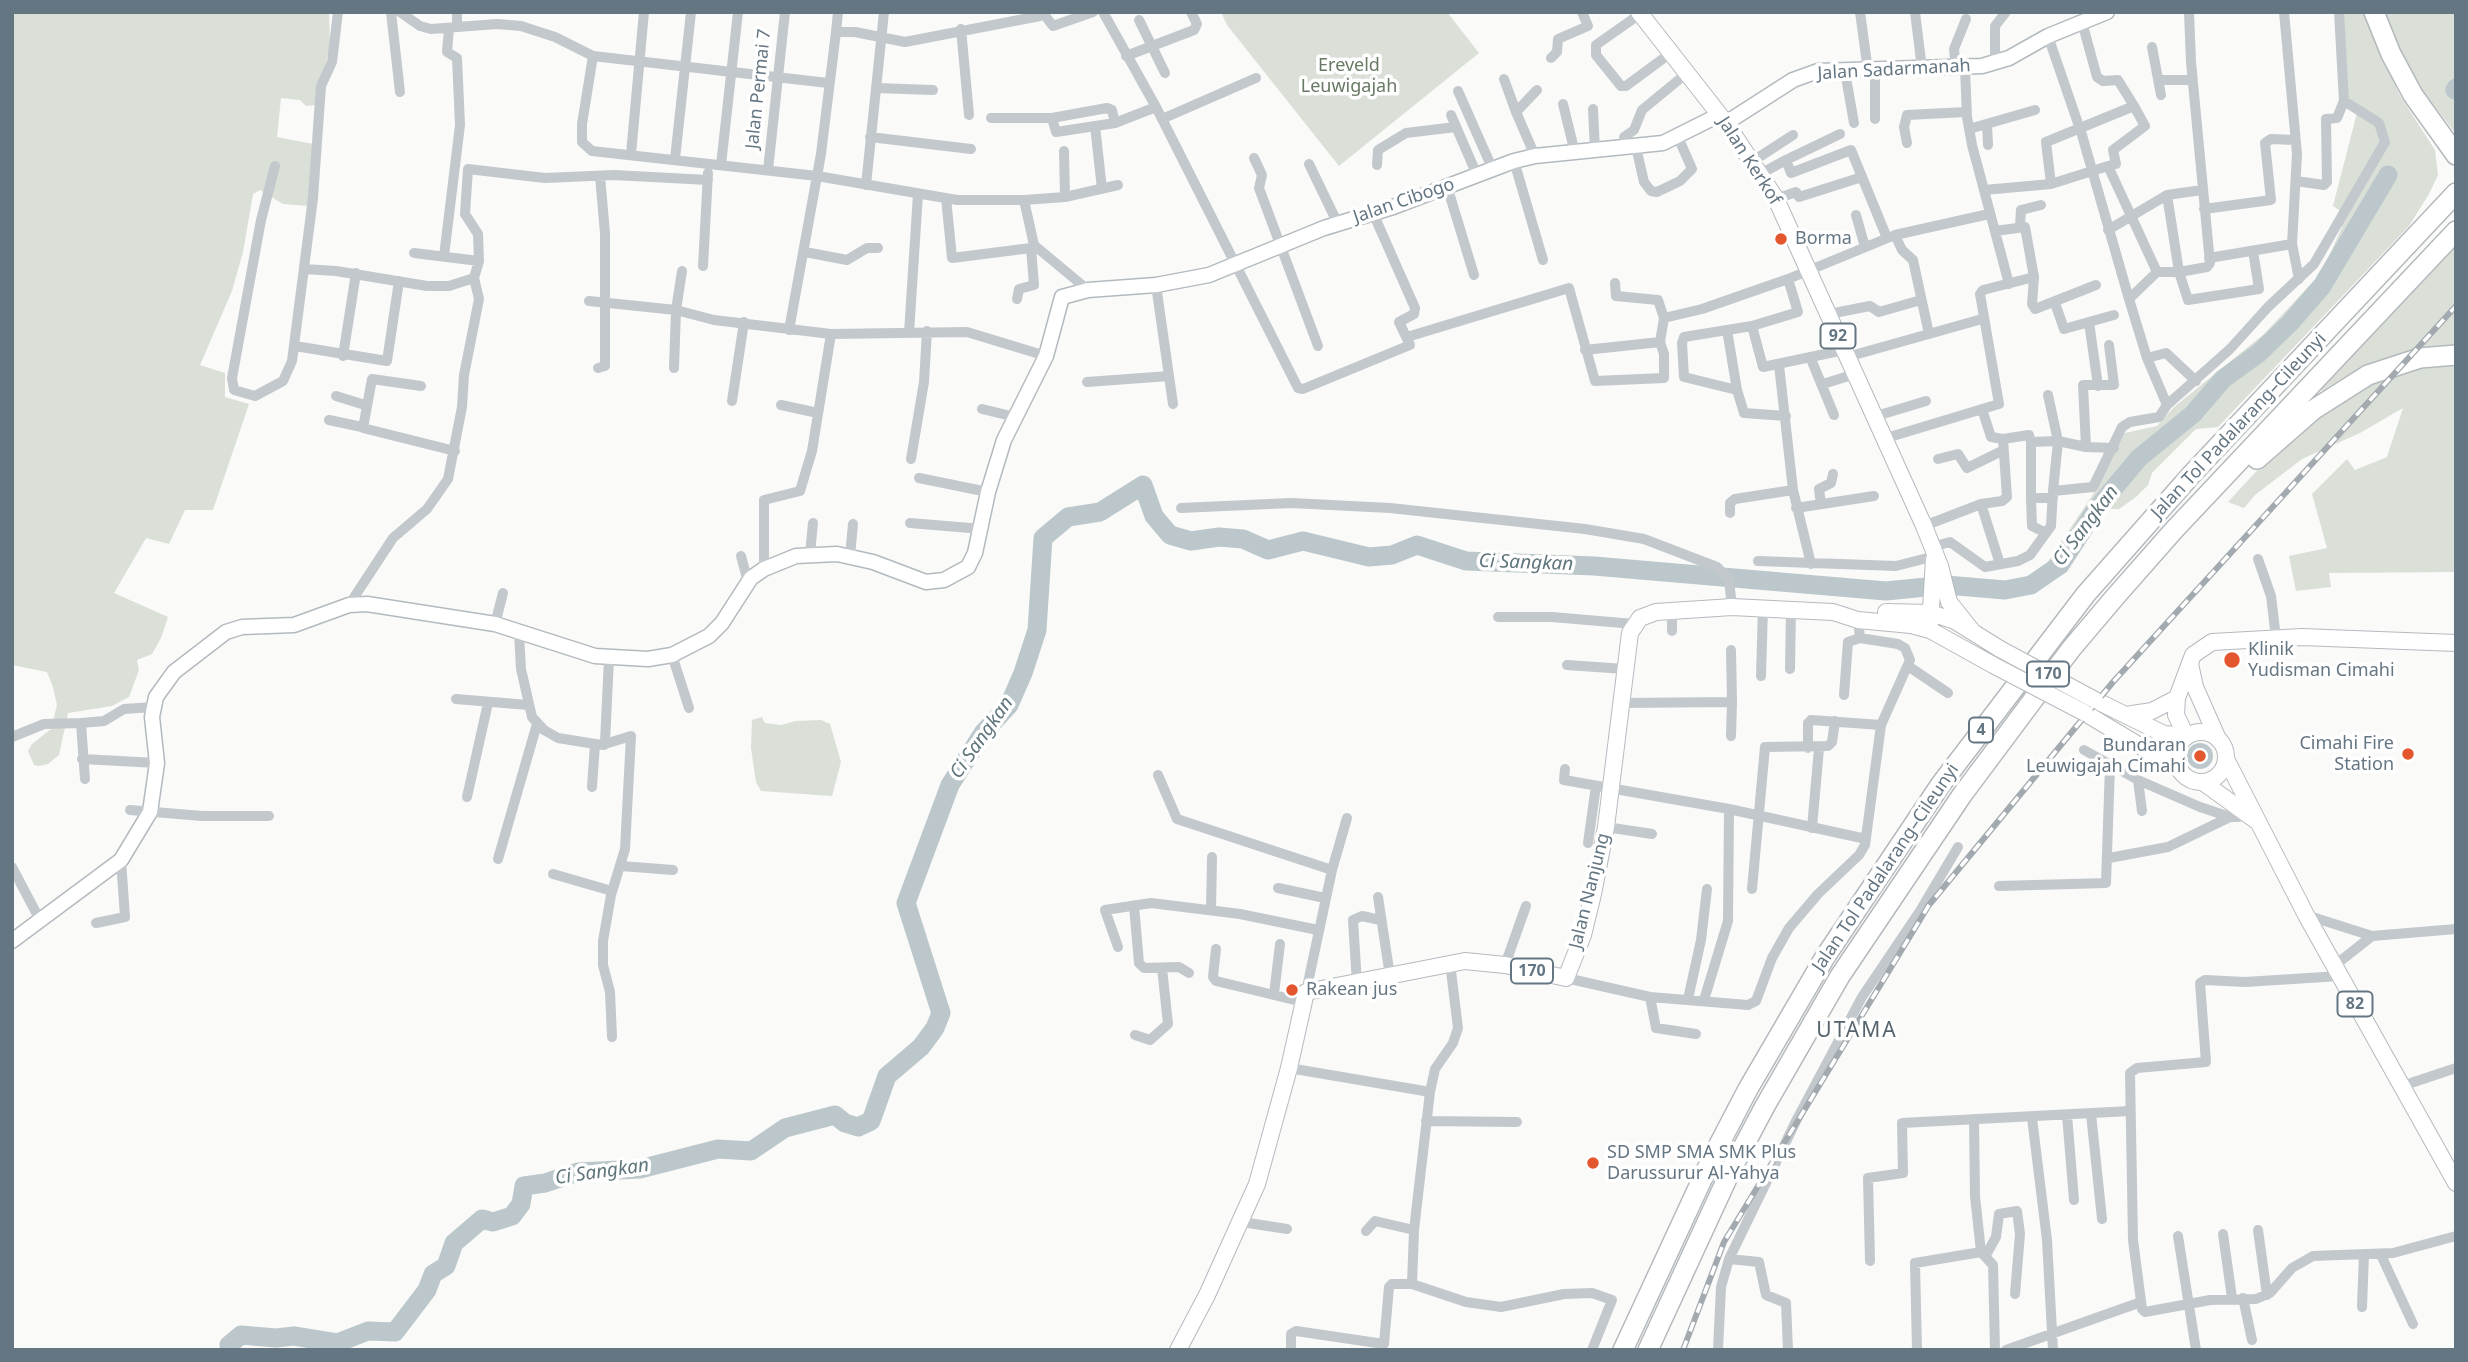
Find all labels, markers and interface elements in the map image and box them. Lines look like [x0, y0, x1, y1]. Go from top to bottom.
street label: Jalan Permai 7 [742, 28, 776, 150]
park label: Ereveld Leuwigajah [1301, 55, 1397, 98]
street label: Jalan Sadarmanah [1817, 55, 1971, 85]
street label: Jalan Kerkof [1712, 113, 1786, 209]
street label: Jalan Cibogo [1351, 174, 1457, 228]
place label: Borma [1795, 228, 1852, 250]
marker: Borma [1773, 231, 1789, 247]
road number: 92 [1820, 324, 1856, 348]
street label: Jalan Tol Padalarang–Cileunyi [2147, 328, 2331, 524]
water label: Ci Sangkan [2048, 481, 2124, 571]
water label: Ci Sangkan [1478, 550, 1574, 576]
place label: Klinik Yudisman Cimahi [2248, 639, 2395, 682]
marker: Klinik Yudisman Cimahi [2222, 650, 2242, 670]
road number: 170 [2027, 662, 2069, 687]
water label: Ci Sangkan [946, 693, 1018, 783]
road number: 4 [1969, 718, 1993, 743]
place label: Cimahi Fire Station [2299, 733, 2394, 776]
place label: Bundaran Leuwigajah Cimahi [2026, 735, 2186, 778]
marker: Cimahi Fire Station [2400, 746, 2416, 762]
marker: Bundaran Leuwigajah Cimahi [2192, 748, 2208, 764]
street label: Jalan Tol Padalarang–Cileunyi [1808, 760, 1964, 976]
street label: Jalan Nanjung [1565, 831, 1615, 951]
road number: 170 [1511, 959, 1553, 984]
place label: Rakean jus [1306, 979, 1397, 1001]
marker: Rakean jus [1284, 982, 1300, 998]
road number: 82 [2338, 992, 2372, 1016]
district label: UTAMA [1817, 1018, 1897, 1044]
place label: SD SMP SMA SMK Plus Darussurur Al-Yahya [1607, 1142, 1796, 1184]
water label: Ci Sangkan [554, 1154, 650, 1190]
marker: SD SMP SMA SMK Plus Darussurur Al-Yahya [1585, 1155, 1601, 1171]

